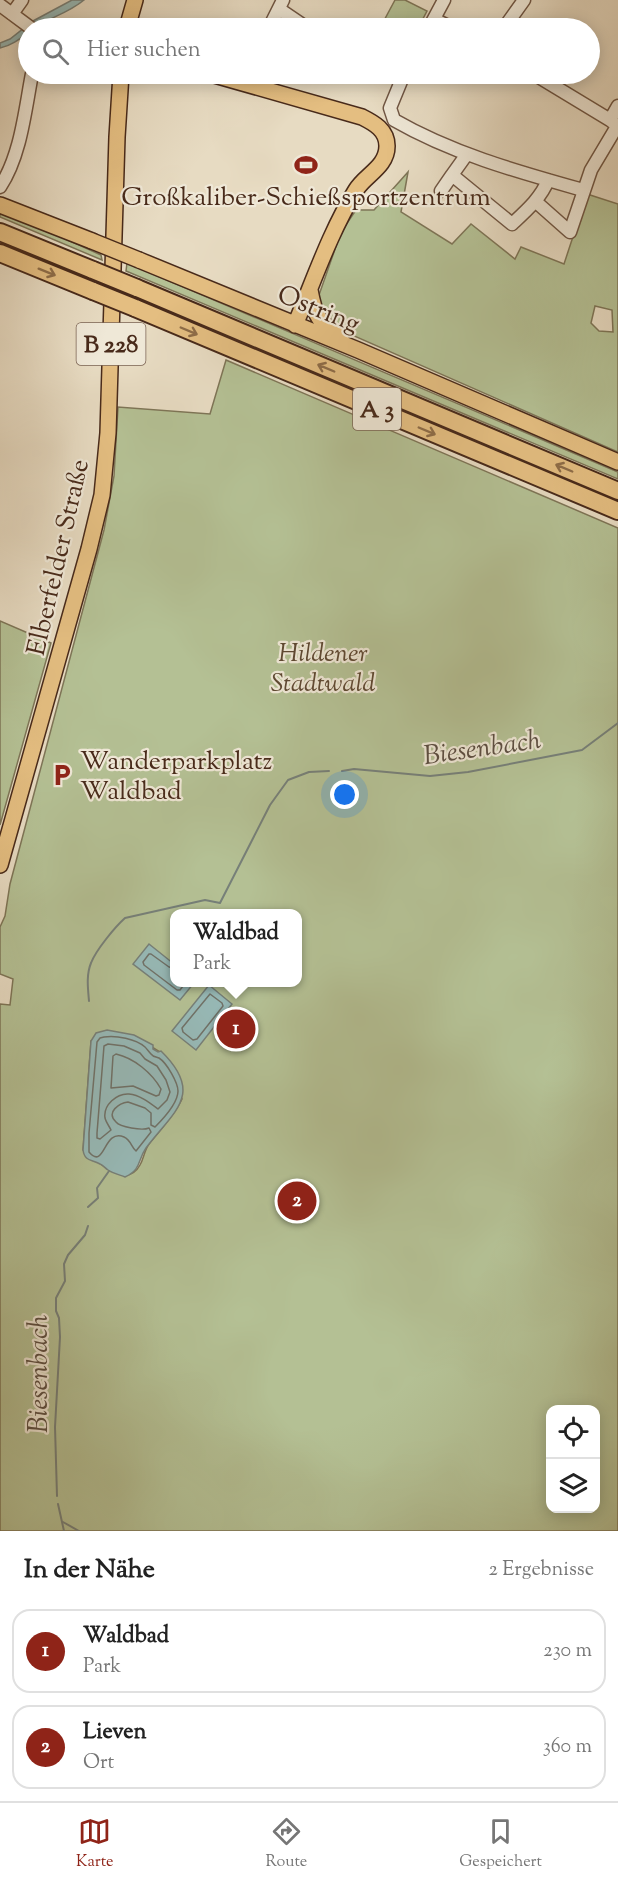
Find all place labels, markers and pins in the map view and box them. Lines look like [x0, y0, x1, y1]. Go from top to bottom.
sports icon: Großkaliber-Schießsportzentrum [293, 152, 319, 178]
place label: Großkaliber-Schießsportzentrum [121, 180, 491, 217]
place label: Wanderparkplatz Waldbad [80, 744, 272, 811]
parking icon: Wanderparkplatz Waldbad [49, 762, 75, 788]
pin: 1 [216, 1006, 256, 1052]
pin: 2 [278, 1178, 316, 1224]

